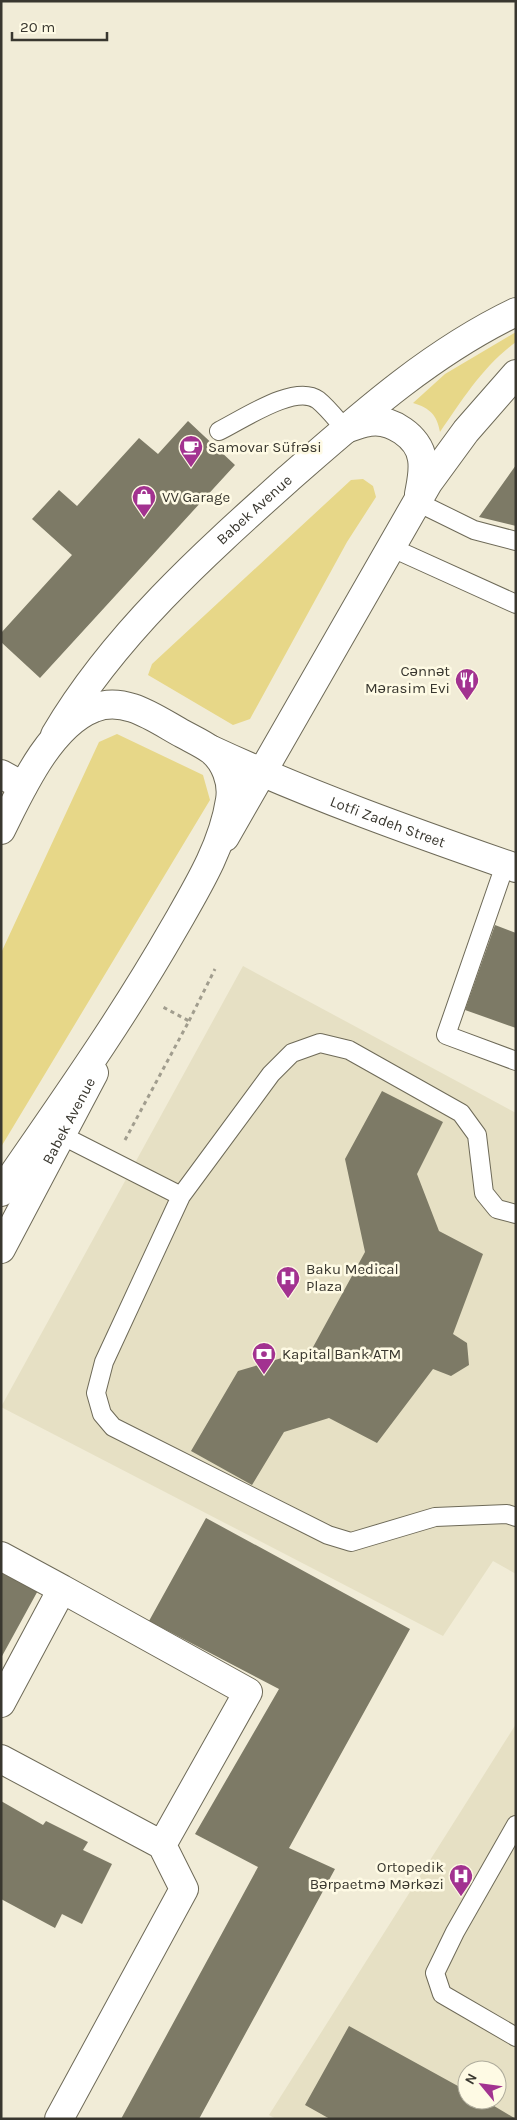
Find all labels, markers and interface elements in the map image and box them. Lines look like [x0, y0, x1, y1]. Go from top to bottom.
scale bar [12, 10, 108, 42]
text: 20 m [20, 18, 55, 36]
cafe icon: Samovar Süfrəsi [178, 434, 204, 468]
place label: Samovar Süfrəsi [208, 438, 322, 456]
street label: Babek Avenue [213, 471, 296, 548]
shop icon: VV Garage [131, 484, 157, 518]
place label: VV Garage [162, 488, 230, 506]
place label: Cənnət Mərasim Evi [365, 662, 450, 697]
restaurant icon: Cənnət Mərasim Evi [454, 667, 480, 701]
street label: Lotfi Zadeh Street [328, 792, 448, 852]
street label: Babek Avenue [38, 1074, 99, 1167]
place label: Baku Medical Plaza [306, 1260, 399, 1295]
hospital icon: Baku Medical Plaza [275, 1265, 301, 1299]
bank icon: Kapital Bank ATM [251, 1341, 277, 1375]
place label: Kapital Bank ATM [282, 1345, 401, 1363]
place label: Ortopedik Bərpaetmə Mərkəzi [310, 1858, 444, 1893]
hospital icon: Ortopedik Bərpaetmə Mərkəzi [448, 1863, 474, 1897]
north arrow [457, 2060, 507, 2110]
text: N [461, 2070, 481, 2087]

